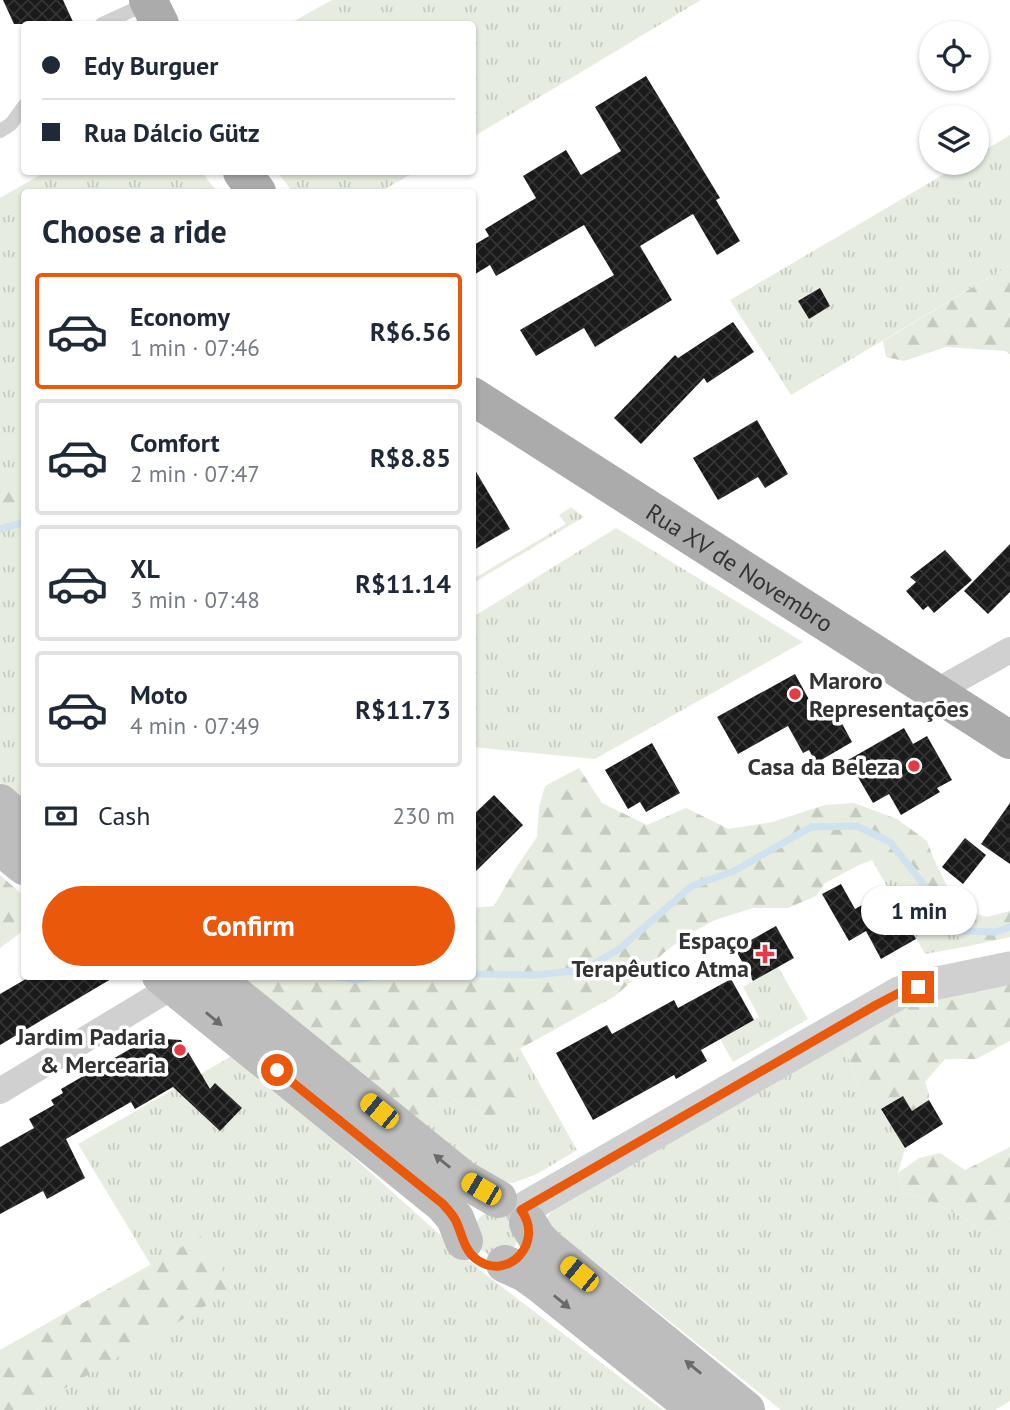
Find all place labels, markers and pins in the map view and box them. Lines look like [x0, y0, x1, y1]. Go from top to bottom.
place label: Maroro Representações [809, 665, 969, 724]
marker: Maroro Representações [787, 686, 803, 702]
place label: Casa da Beleza [748, 751, 900, 782]
marker: Casa da Beleza [906, 758, 922, 774]
place label: Espaço Terapêutico Atma [572, 925, 749, 984]
marker: Espaço Terapêutico Atma [755, 944, 775, 964]
place label: Jardim Padaria & Mercearia [15, 1021, 166, 1080]
marker: Jardim Padaria & Mercearia [172, 1042, 188, 1058]

